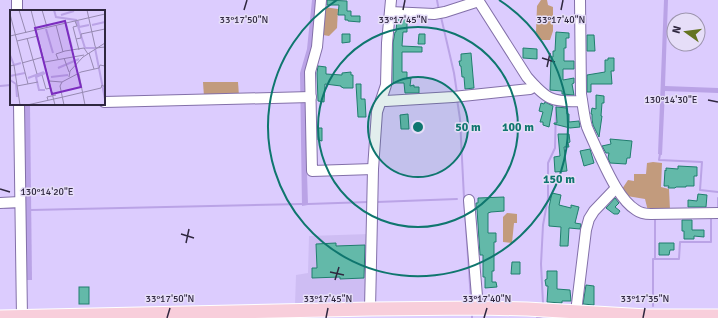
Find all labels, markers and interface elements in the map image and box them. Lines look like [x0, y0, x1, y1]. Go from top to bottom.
inset map [10, 10, 105, 105]
north arrow [666, 12, 706, 52]
text: 33°17'50"N [220, 14, 268, 26]
text: 33°17'45"N [379, 14, 427, 26]
text: 33°17'40"N [537, 14, 585, 26]
text: N [670, 24, 684, 35]
text: 130°14'30"E [644, 94, 698, 106]
centre of rings [411, 120, 425, 134]
text: 50 m [455, 120, 481, 135]
text: 100 m [502, 120, 534, 135]
text: 150 m [543, 172, 575, 187]
text: 130°14'20"E [20, 186, 74, 198]
text: 33°17'50"N [146, 293, 194, 305]
text: 33°17'45"N [304, 293, 352, 305]
text: 33°17'40"N [463, 293, 511, 305]
text: 33°17'35"N [621, 293, 669, 305]

